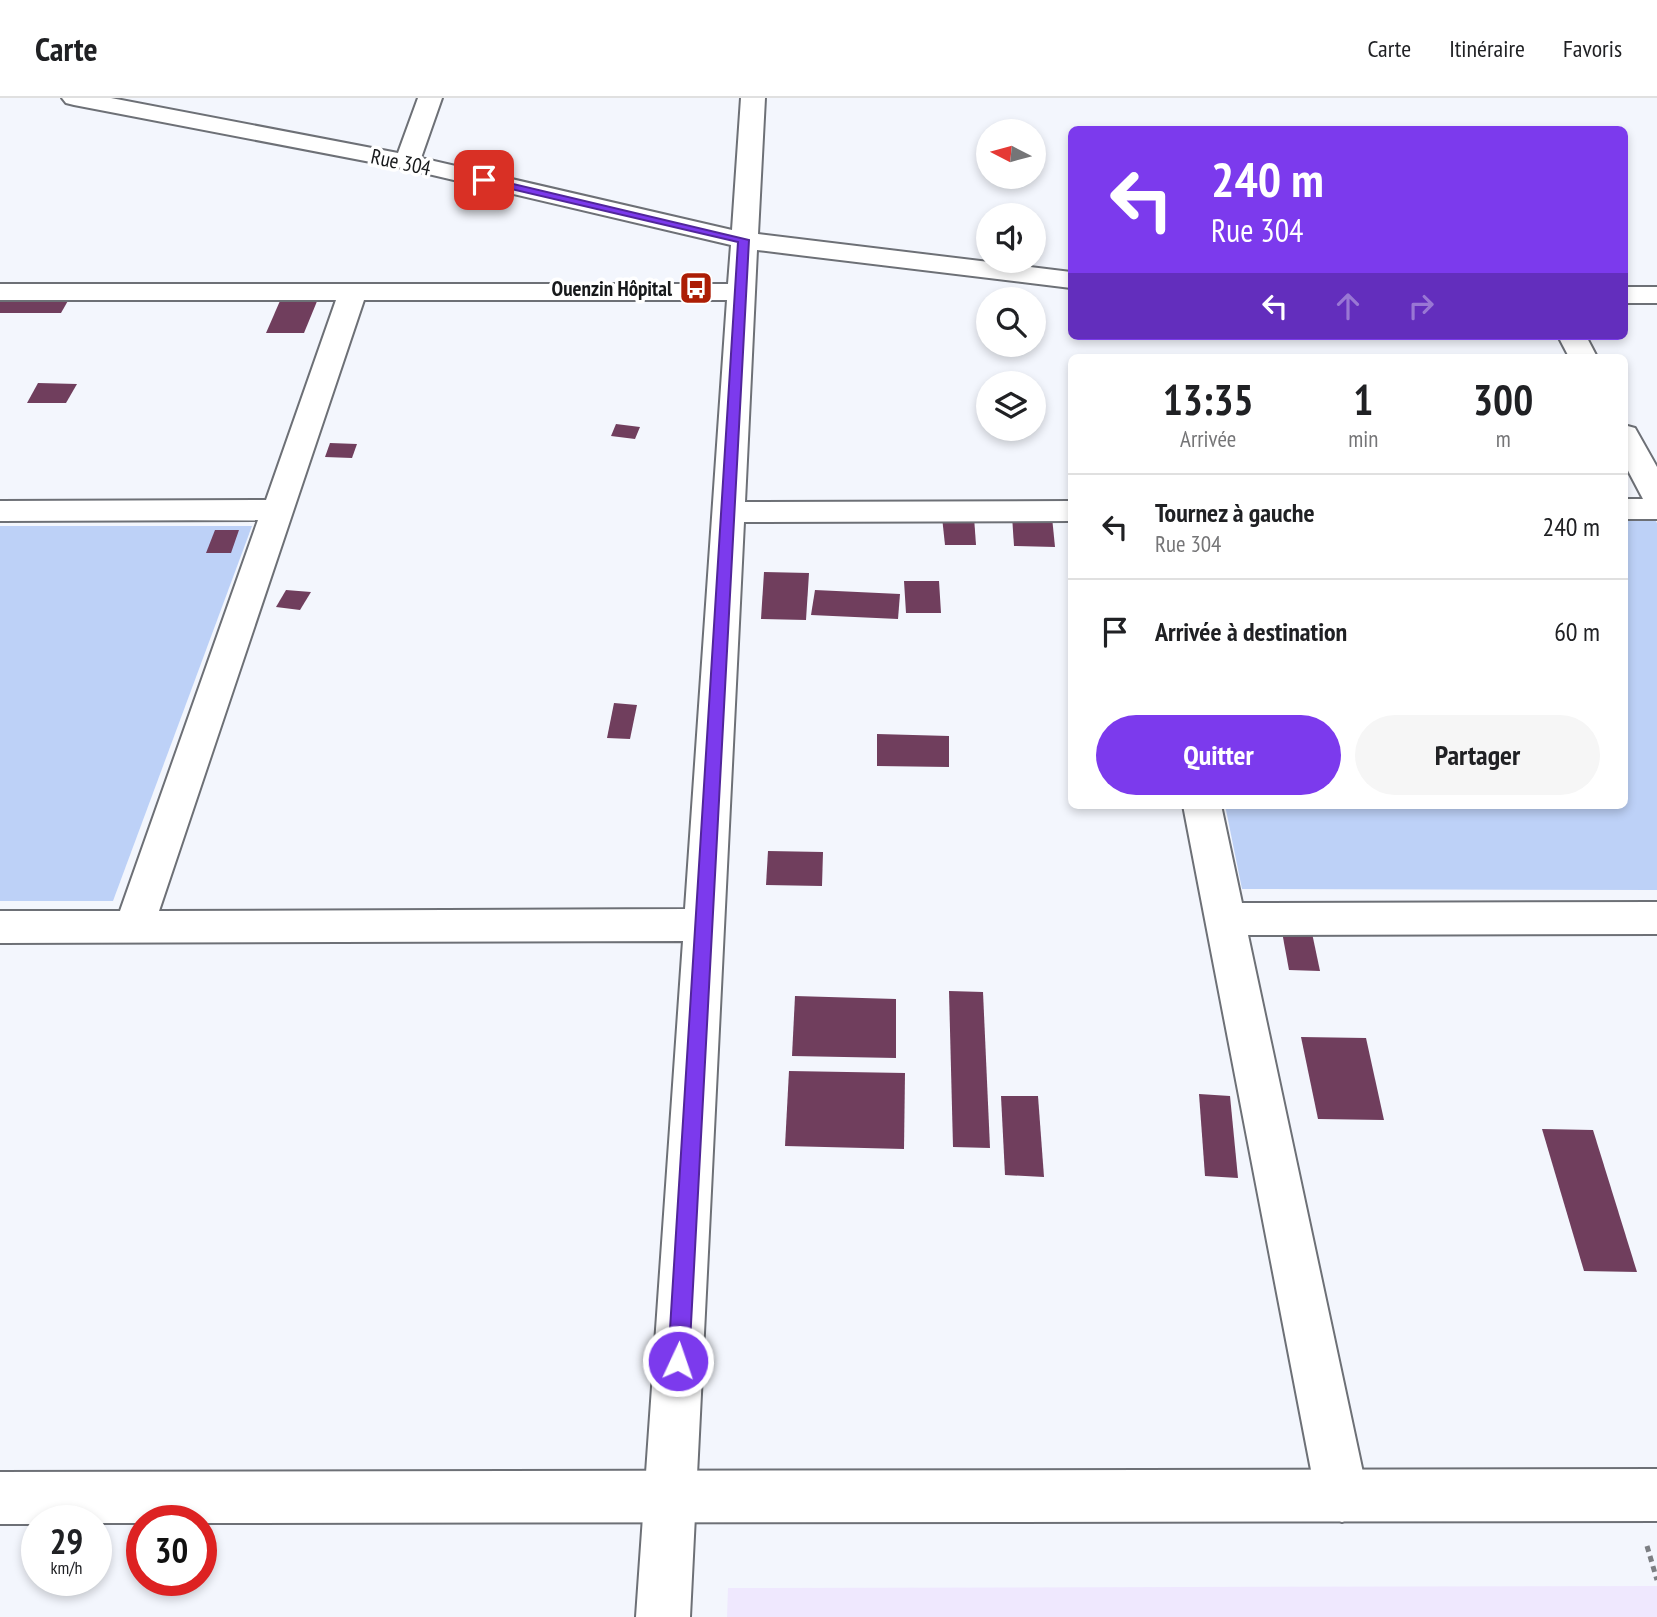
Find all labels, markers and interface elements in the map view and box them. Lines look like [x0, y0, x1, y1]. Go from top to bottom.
text: Carte [35, 27, 98, 70]
text: Carte [1367, 33, 1411, 64]
text: Itinéraire [1449, 33, 1525, 64]
text: Favoris [1563, 33, 1622, 64]
north arrow [976, 119, 1046, 189]
map controls [976, 119, 1046, 441]
street label: Rue 304 [369, 142, 434, 182]
text: 240 m [1211, 147, 1324, 211]
pin [454, 150, 514, 210]
icon: left [1096, 154, 1187, 245]
icon: arrive [465, 161, 503, 199]
button: sound [976, 203, 1046, 273]
text: Rue 304 [1211, 209, 1303, 251]
bus stop icon: Ouenzin Hôpital [677, 269, 715, 307]
place label: Ouenzin Hôpital [552, 275, 673, 302]
button: search [976, 287, 1046, 357]
icon: left [1256, 287, 1294, 325]
icon: ahead [1329, 287, 1367, 325]
icon: right [1402, 287, 1440, 325]
button: layers [976, 371, 1046, 441]
text: 13:35 [1163, 372, 1254, 427]
text: 1 [1353, 372, 1373, 427]
text: 300 [1473, 372, 1533, 427]
text: Arrivée [1180, 424, 1236, 453]
text: min [1348, 424, 1378, 453]
text: m [1496, 424, 1511, 453]
text: Tournez à gauche [1155, 496, 1315, 529]
icon: left [1096, 508, 1134, 546]
text: 240 m [1542, 510, 1600, 543]
text: Rue 304 [1155, 529, 1221, 558]
icon: arrive [1096, 613, 1134, 651]
text: Arrivée à destination [1155, 615, 1347, 648]
text: 60 m [1554, 615, 1600, 648]
button: Quitter [1096, 715, 1341, 795]
button: Partager [1355, 715, 1600, 795]
position arrow [641, 1324, 715, 1398]
speed limit sign: 30 [126, 1505, 217, 1596]
text: 29 [50, 1518, 83, 1564]
text: km/h [51, 1556, 82, 1579]

